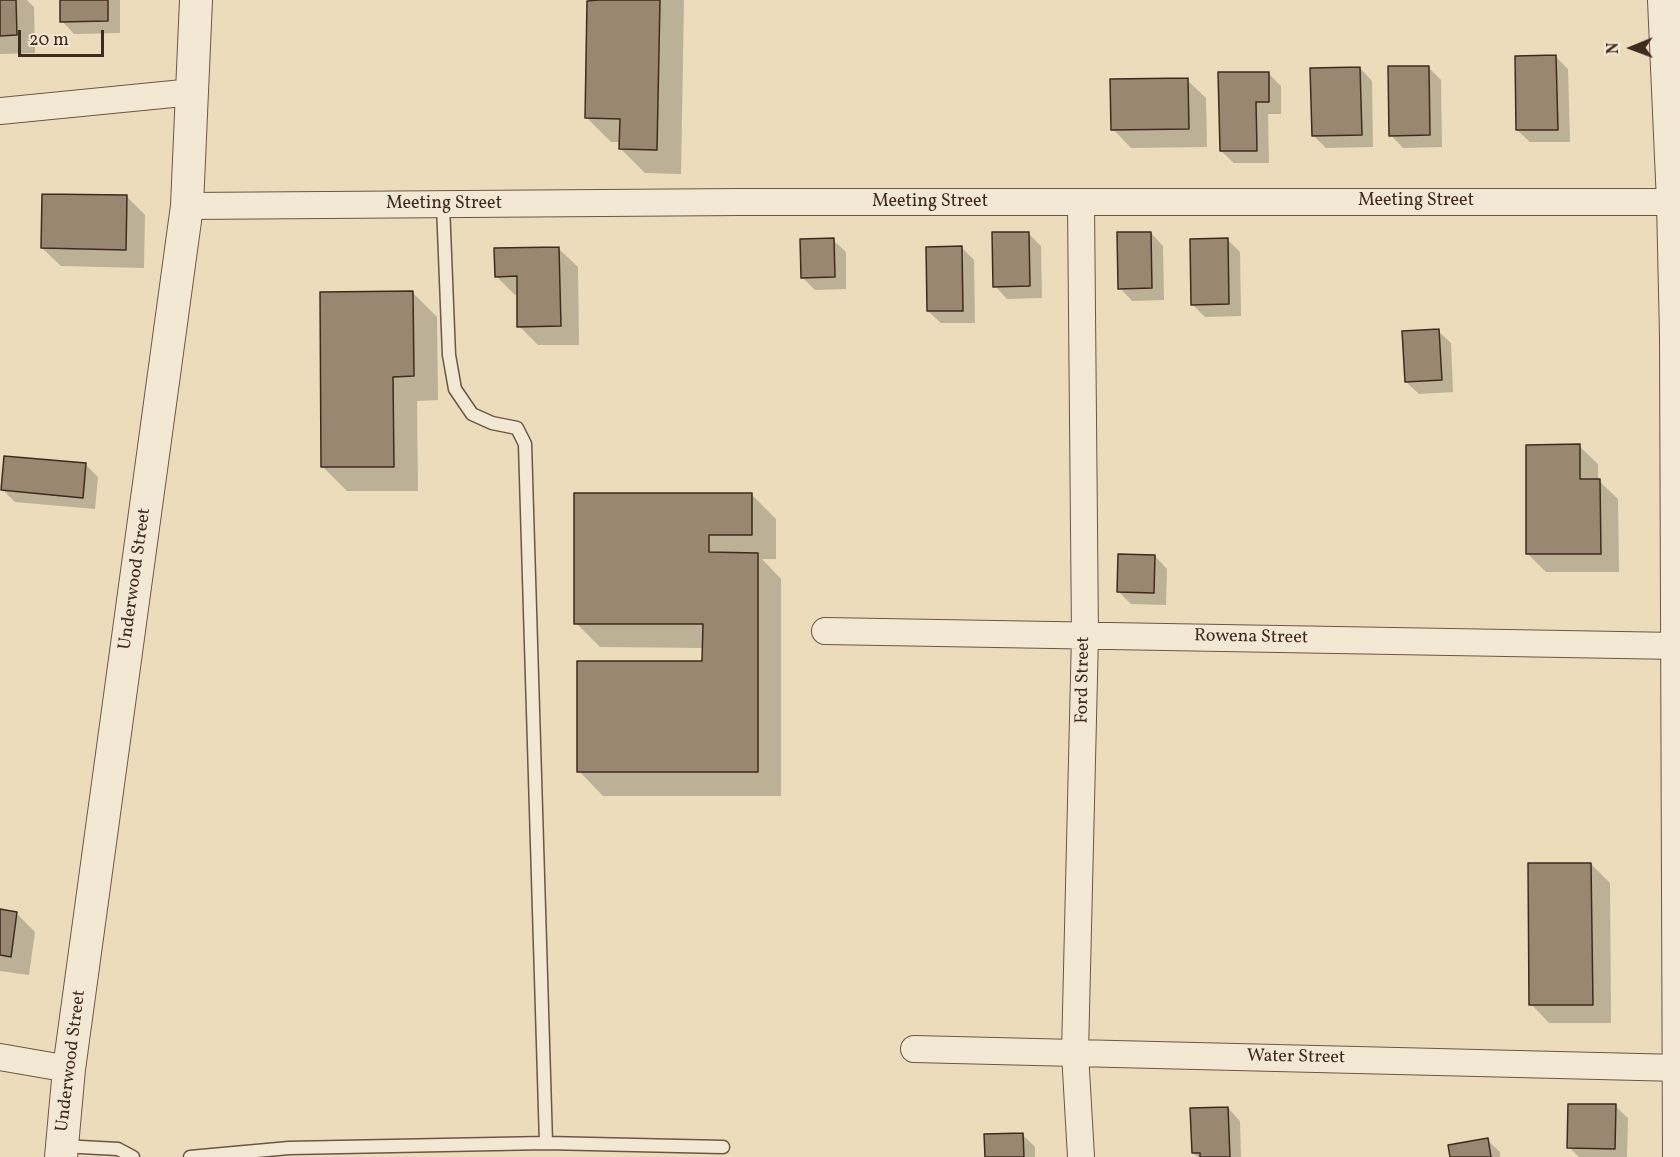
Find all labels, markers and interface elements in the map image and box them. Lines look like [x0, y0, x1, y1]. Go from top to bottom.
scale bar [21, 18, 106, 56]
north arrow [1602, 18, 1662, 78]
text: 20 m [29, 28, 69, 53]
text: N [1603, 42, 1625, 54]
street label: Meeting Street [1358, 191, 1474, 213]
street label: Meeting Street [872, 192, 988, 214]
street label: Meeting Street [386, 194, 502, 216]
street label: Underwood Street [115, 507, 157, 651]
street label: Rowena Street [1194, 626, 1308, 650]
street label: Ford Street [1072, 636, 1096, 724]
street label: Underwood Street [53, 989, 91, 1133]
street label: Water Street [1247, 1046, 1345, 1070]

